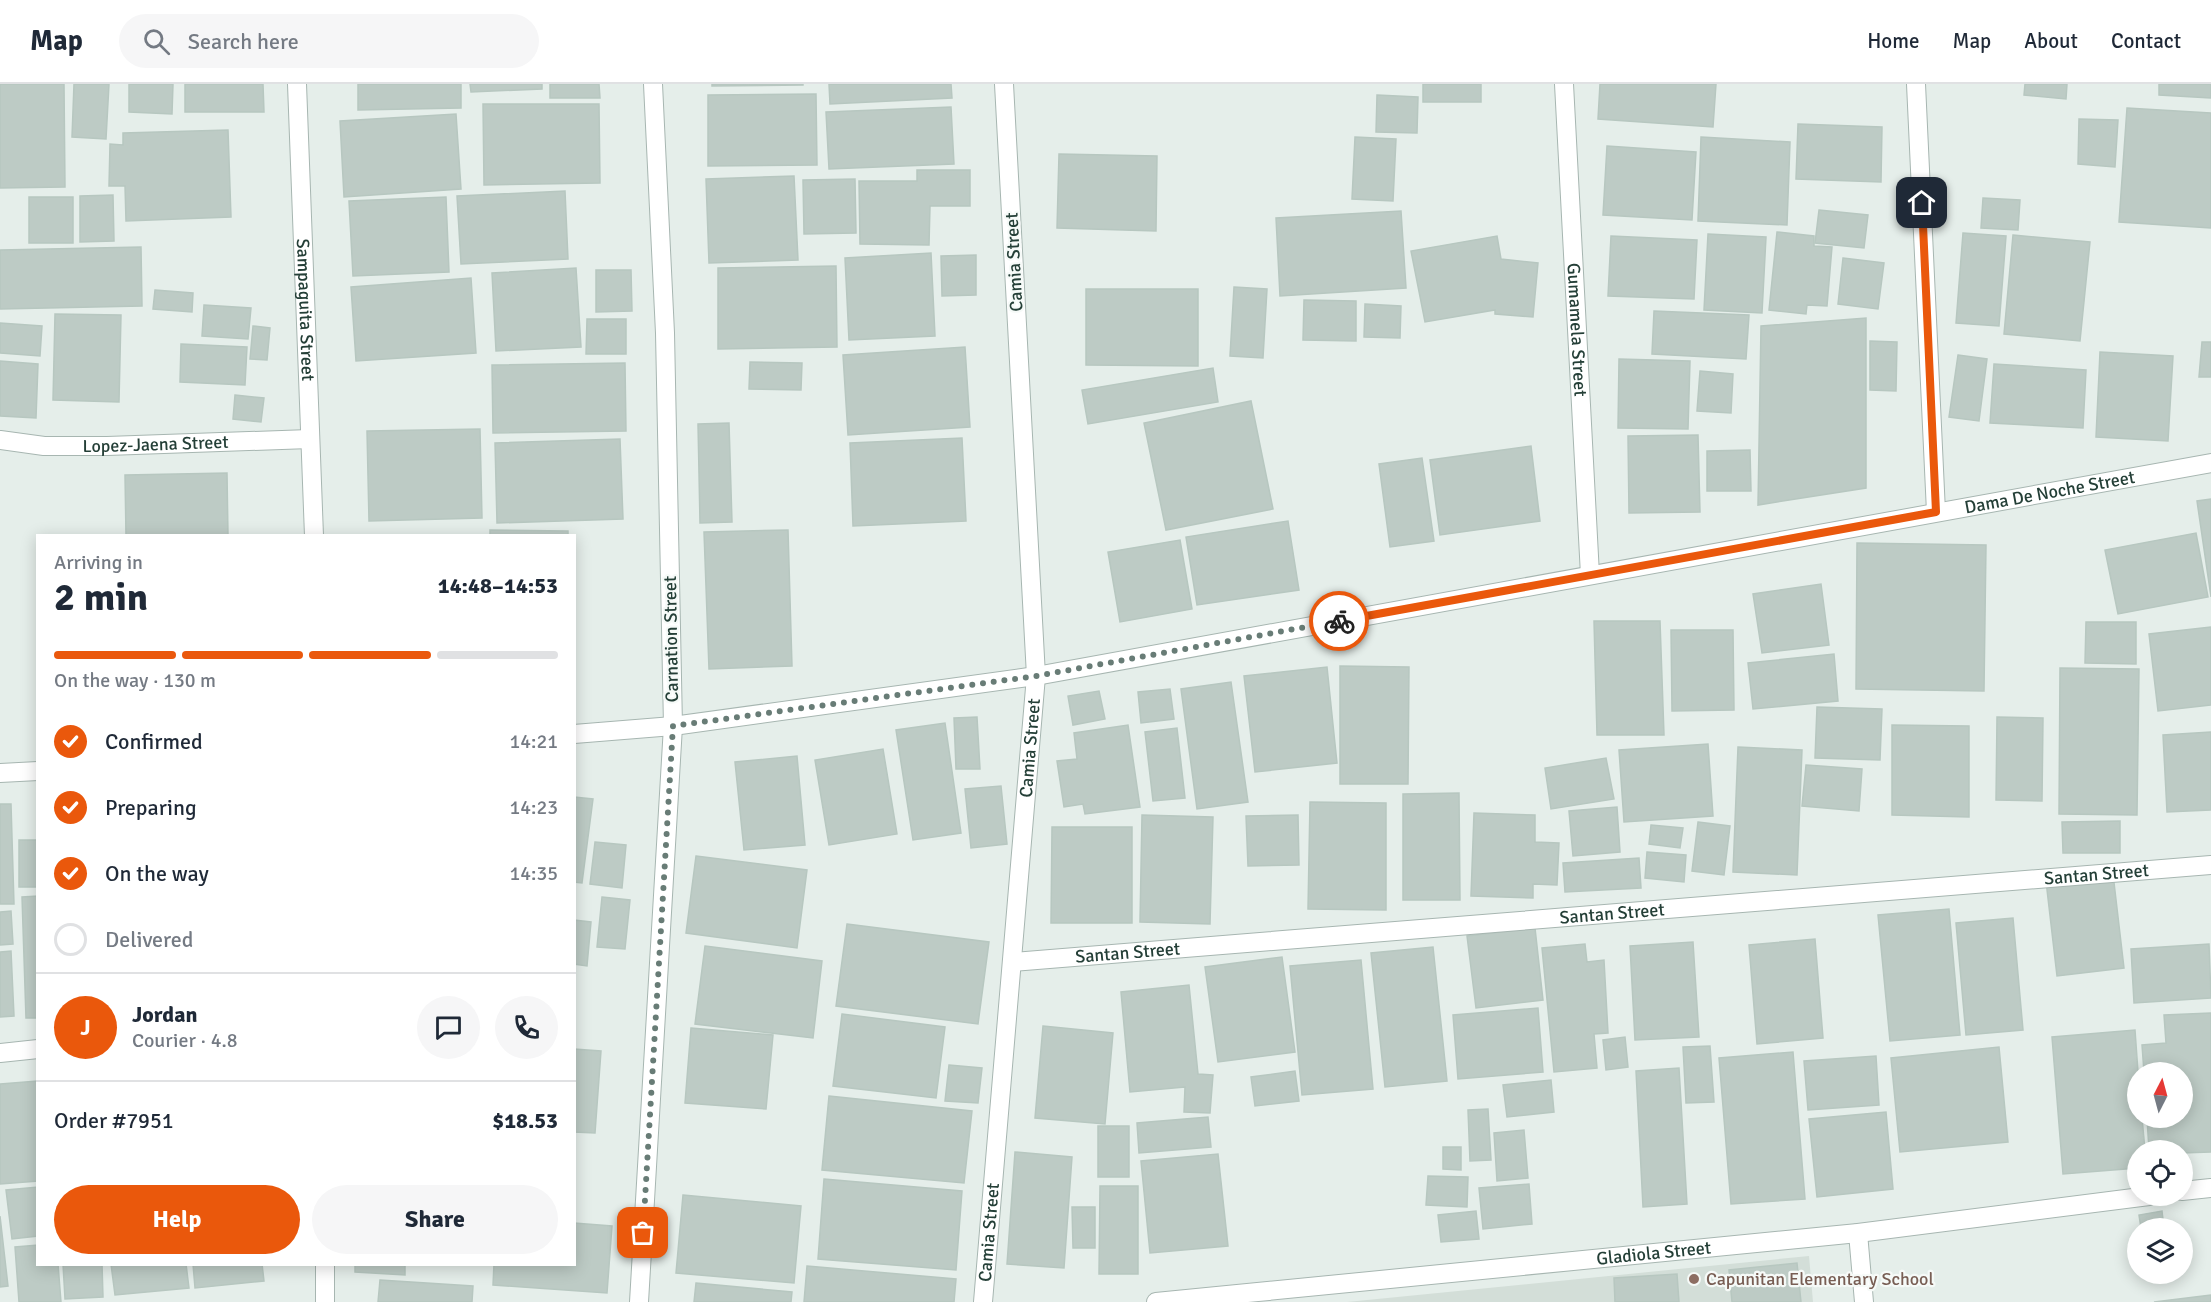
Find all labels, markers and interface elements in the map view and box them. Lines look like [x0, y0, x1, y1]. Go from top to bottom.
search box [119, 14, 539, 68]
text: Map [30, 24, 83, 58]
icon: search [140, 25, 173, 58]
text: Search here [188, 28, 299, 55]
text: Home [1867, 28, 1920, 54]
text: Map [1953, 28, 1991, 54]
text: About [2024, 28, 2078, 54]
text: Contact [2111, 28, 2181, 54]
pin [1896, 177, 1947, 228]
icon: home [1905, 186, 1938, 219]
street label: Camia Street [1000, 212, 1028, 312]
street label: Sampaguita Street [292, 238, 319, 381]
street label: Gumamela Street [1562, 262, 1592, 397]
street label: Lopez-Jaena Street [82, 431, 229, 457]
street label: Dama De Noche Street [1963, 466, 2137, 518]
text: Arriving in [54, 550, 143, 575]
text: 14:48–14:53 [438, 572, 558, 599]
text: 2 min [54, 573, 148, 621]
street label: Carnation Street [659, 576, 683, 702]
courier [1309, 591, 1369, 651]
icon: bike [1323, 605, 1356, 638]
text: On the way · 130 m [54, 668, 216, 693]
street label: Camia Street [1015, 698, 1045, 798]
icon: check [54, 725, 87, 758]
text: Confirmed [105, 728, 203, 755]
text: 14:21 [509, 729, 558, 754]
icon: check [54, 791, 87, 824]
text: Preparing [105, 794, 197, 821]
text: 14:23 [509, 795, 558, 820]
icon: check [54, 857, 87, 890]
street label: Santan Street [2043, 859, 2150, 889]
text: On the way [105, 860, 209, 887]
text: 14:35 [509, 861, 558, 886]
street label: Santan Street [1559, 898, 1665, 929]
text: Delivered [105, 926, 193, 953]
street label: Santan Street [1074, 937, 1181, 968]
button: chat [417, 996, 480, 1059]
button: phone [495, 996, 558, 1059]
text: Jordan [132, 1001, 198, 1028]
text: J [80, 1014, 91, 1041]
text: Courier · 4.8 [132, 1028, 238, 1053]
north arrow [2127, 1062, 2193, 1128]
map controls [2127, 1062, 2193, 1284]
text: Order #7951 [54, 1107, 174, 1134]
text: $18.53 [492, 1107, 558, 1134]
button: locate [2127, 1140, 2193, 1206]
street label: Camia Street [974, 1182, 1004, 1283]
button: Help [54, 1185, 300, 1254]
button: Share [312, 1185, 558, 1254]
pin [617, 1207, 668, 1258]
icon: bag [626, 1216, 659, 1249]
button: layers [2127, 1218, 2193, 1284]
street label: Gladiola Street [1595, 1237, 1712, 1270]
place label: Capunitan Elementary School [1706, 1268, 1934, 1290]
marker: Capunitan Elementary School [1687, 1272, 1701, 1286]

